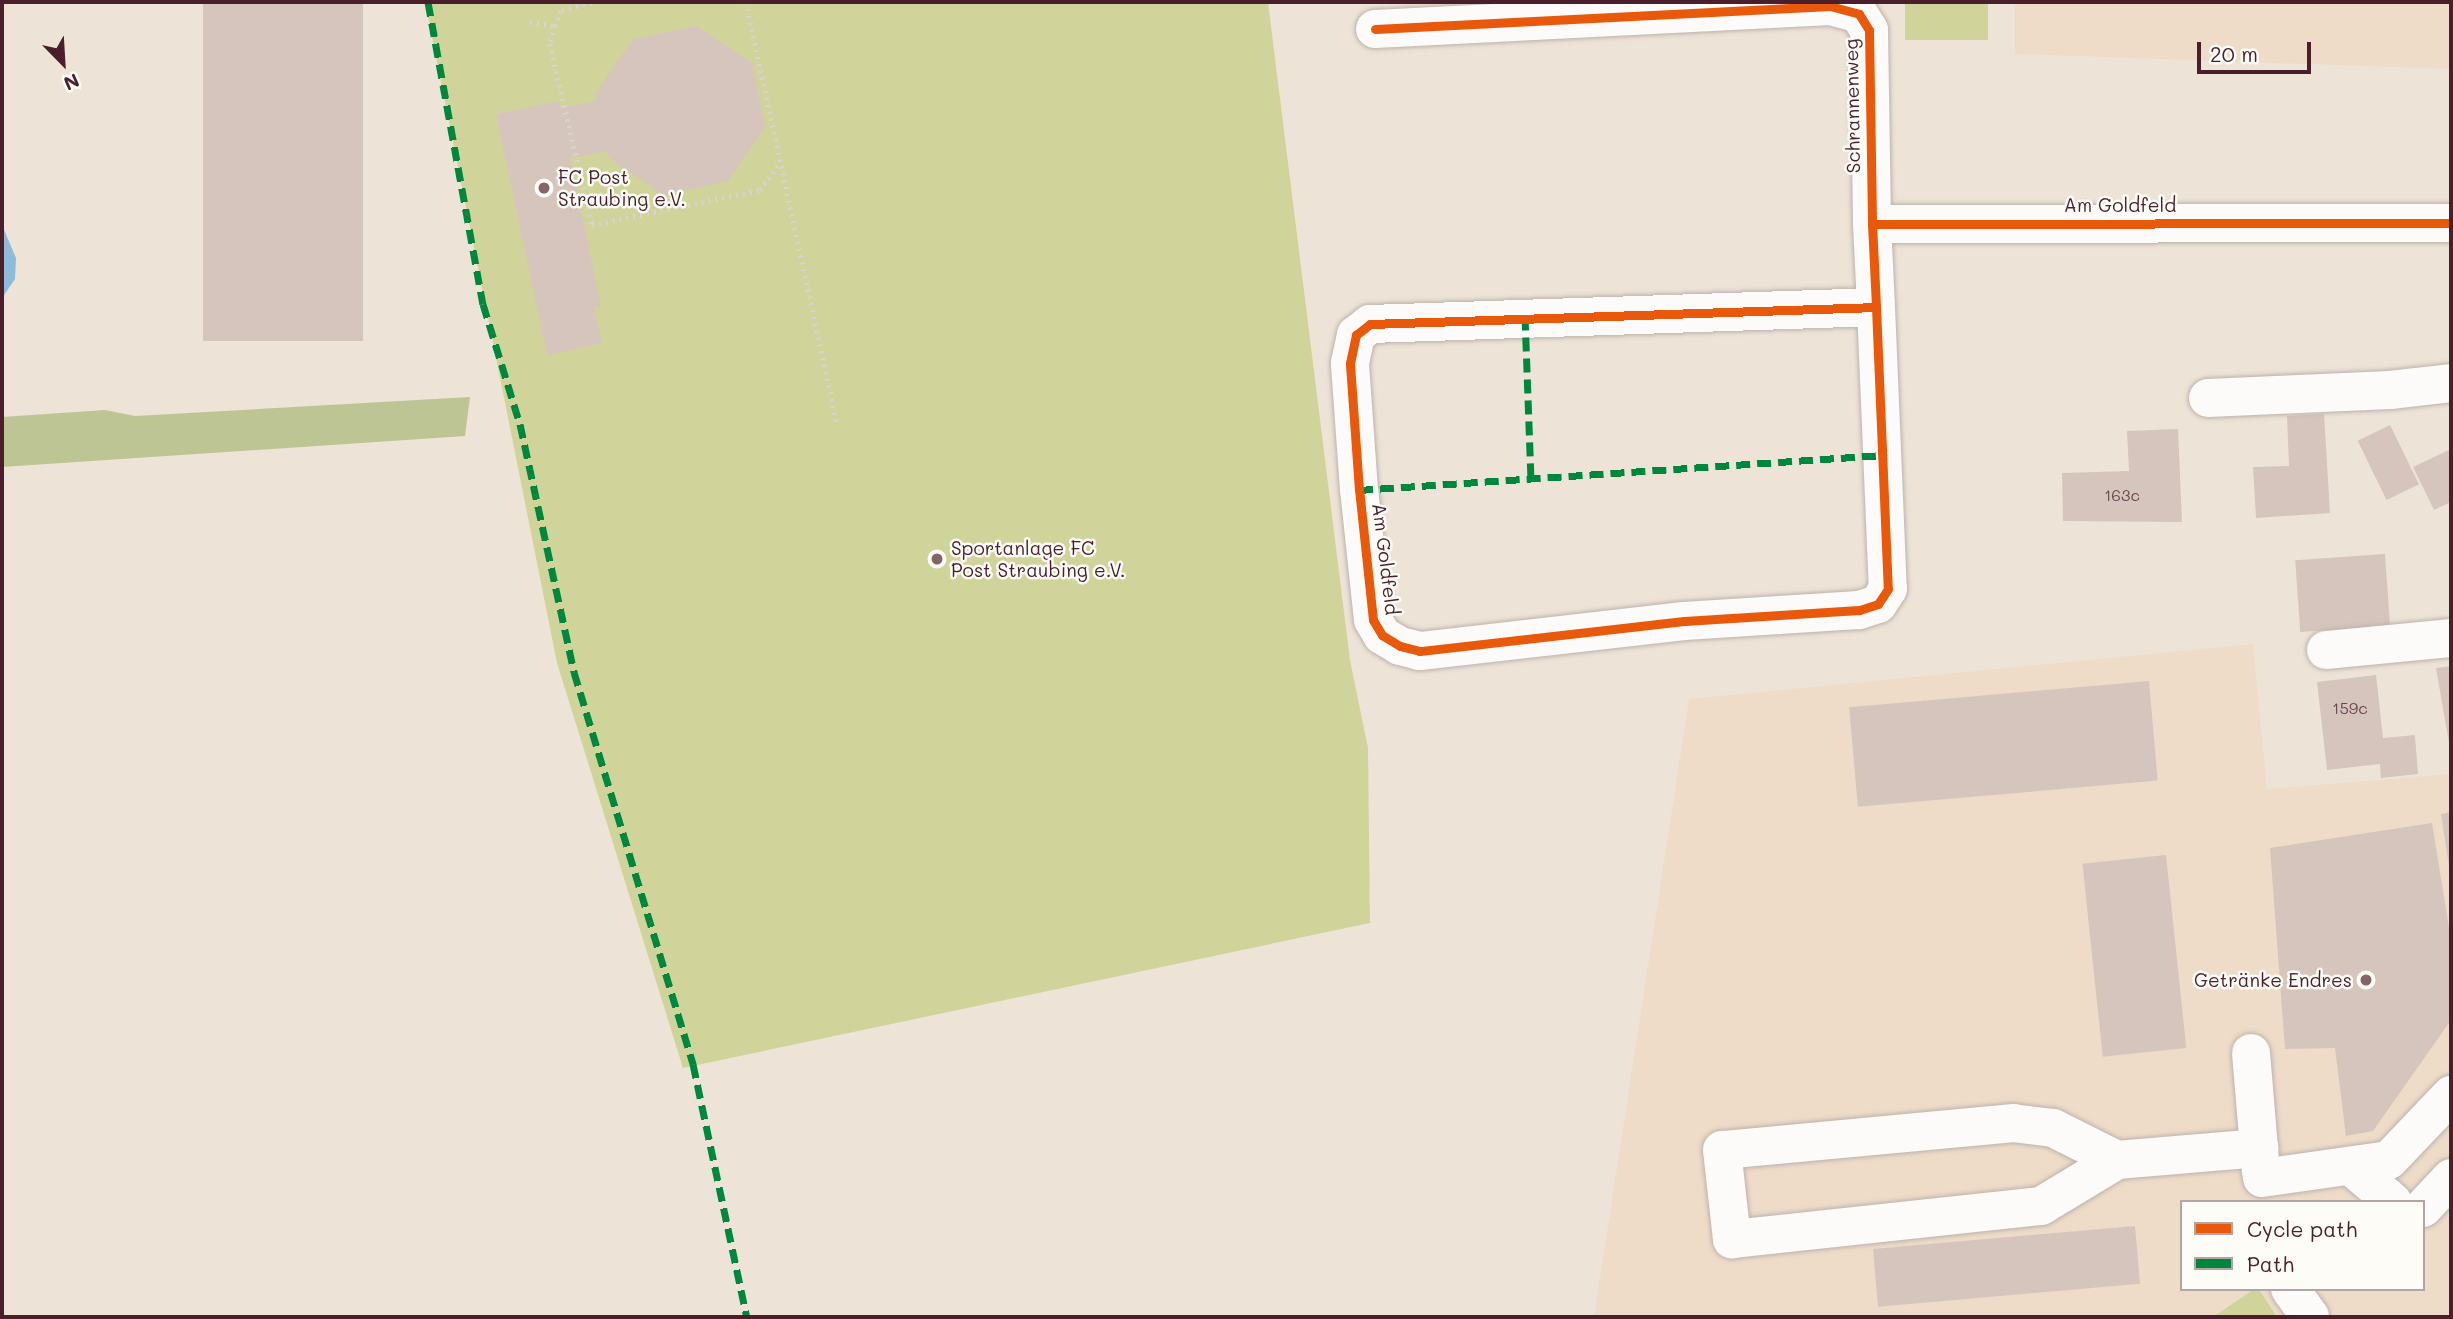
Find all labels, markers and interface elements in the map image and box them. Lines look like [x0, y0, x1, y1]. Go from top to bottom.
north arrow [28, 28, 98, 98]
scale bar [2201, 28, 2315, 72]
street label: Schrannenweg [1839, 38, 1865, 174]
text: 20 m [2210, 40, 2258, 67]
text: N [60, 68, 83, 97]
place label: FC Post Straubing e.V. [558, 166, 686, 210]
marker: FC Post Straubing e.V. [536, 180, 552, 196]
street label: Am Goldfeld [2064, 194, 2176, 216]
house number: 163c [2104, 485, 2140, 505]
street label: Am Goldfeld [1368, 502, 1404, 616]
place label: Sportanlage FC Post Straubing e.V. [951, 537, 1125, 581]
marker: Sportanlage FC Post Straubing e.V. [929, 551, 945, 567]
house number: 159c [2332, 698, 2368, 718]
place label: Getränke Endres [2194, 969, 2352, 991]
marker: Getränke Endres [2358, 972, 2374, 988]
legend [2180, 1200, 2425, 1291]
text: Cycle path [2247, 1215, 2357, 1242]
text: Path [2247, 1250, 2294, 1277]

